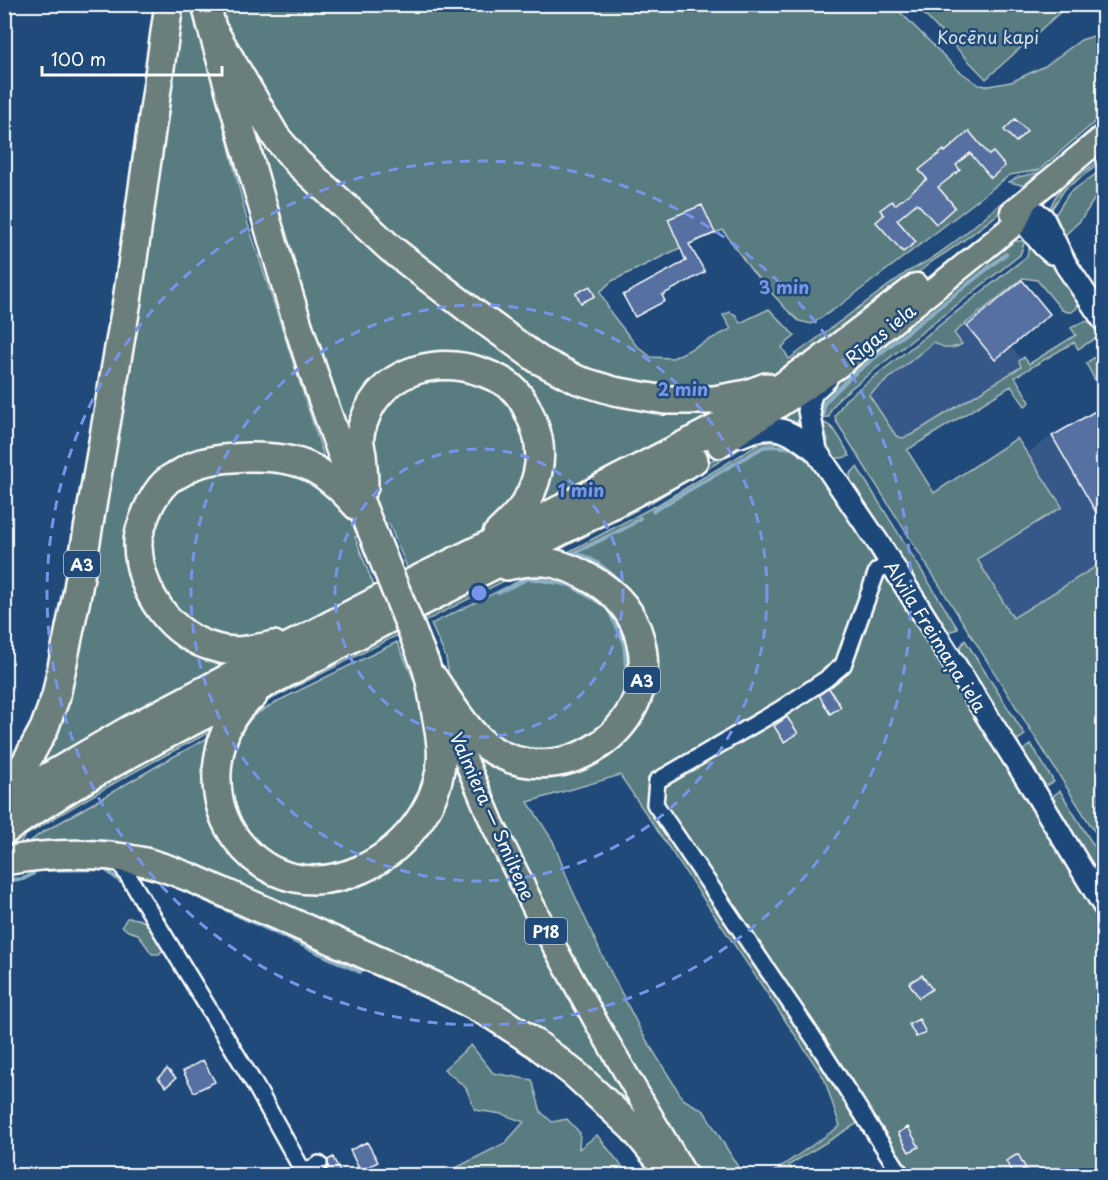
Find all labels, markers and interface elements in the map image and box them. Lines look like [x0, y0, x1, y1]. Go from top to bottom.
park label: Kocēnu kapi [937, 23, 1039, 50]
scale bar [42, 39, 222, 77]
text: 100 m [51, 45, 106, 72]
text: 3 min [759, 273, 809, 300]
street label: Rīgas iela [839, 297, 922, 371]
text: 2 min [658, 375, 708, 402]
text: 1 min [558, 476, 604, 503]
road number: A3 [64, 551, 100, 577]
street label: Alvila Freimaņa iela [878, 555, 994, 718]
centre of rings [469, 583, 489, 603]
road number: A3 [624, 667, 660, 693]
street label: Valmiera — Smiltene [444, 728, 542, 904]
road number: P18 [525, 918, 567, 944]

